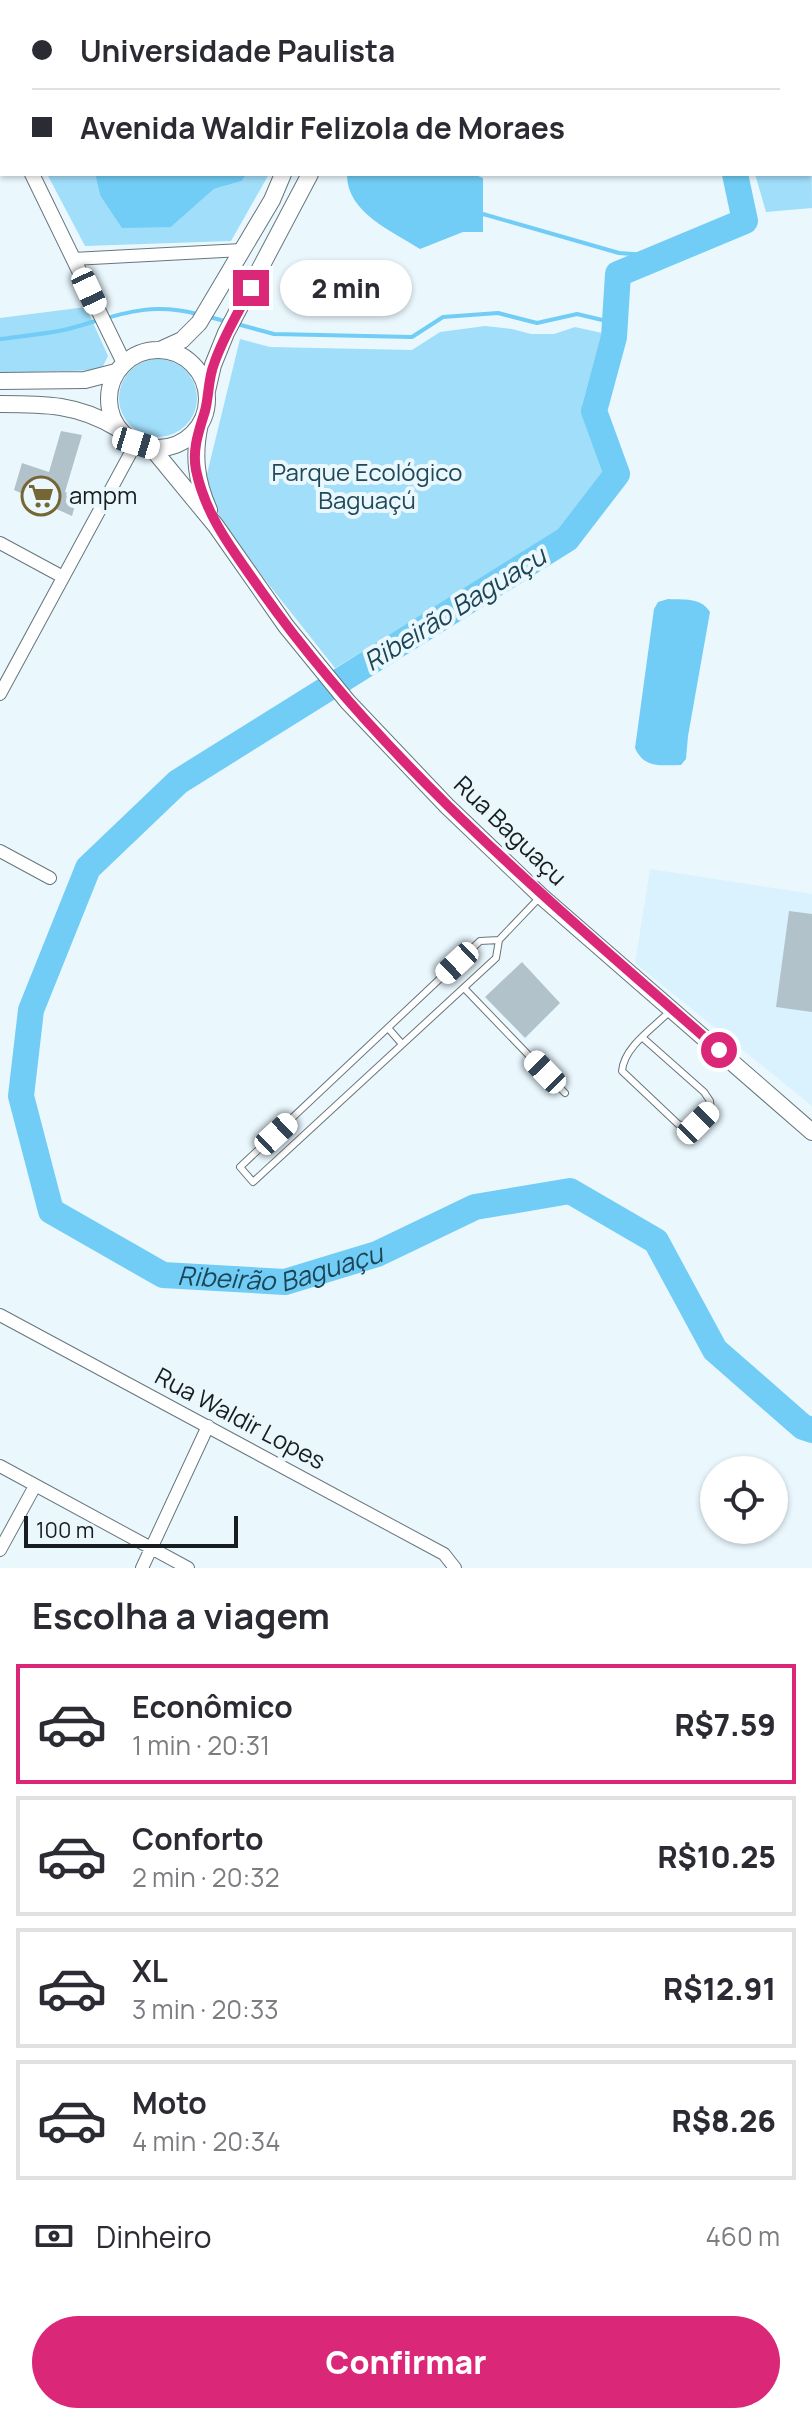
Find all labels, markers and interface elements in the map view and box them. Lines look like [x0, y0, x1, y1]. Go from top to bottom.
text: Universidade Paulista [80, 30, 395, 71]
text: Avenida Waldir Felizola de Moraes [80, 107, 565, 148]
callout: 2 min [279, 260, 411, 316]
car [68, 264, 110, 318]
route end [233, 270, 269, 306]
text: 2 min [312, 270, 380, 306]
car [110, 425, 162, 461]
park label: Parque Ecológico Baguaçú [272, 455, 462, 516]
supermarket icon: ampm [20, 475, 62, 517]
place label: ampm [69, 478, 137, 511]
water label: Ribeirão Baguaçu [357, 536, 555, 679]
street label: Rua Baguaçu [447, 768, 575, 892]
car [431, 938, 483, 988]
route start [701, 1032, 737, 1068]
car [520, 1046, 570, 1098]
car [673, 1098, 723, 1148]
car [250, 1109, 302, 1159]
water label: Ribeirão Baguaçu [177, 1234, 389, 1300]
street label: Rua Waldir Lopes [150, 1359, 332, 1476]
map controls [700, 1456, 788, 1544]
button: locate [700, 1456, 788, 1544]
scale bar [24, 1512, 238, 1548]
text: 100 m [36, 1515, 94, 1545]
text: Escolha a viagem [32, 1591, 330, 1640]
text: Econômico [132, 1686, 293, 1727]
icon: car [36, 1688, 108, 1760]
text: R$7.59 [674, 1704, 776, 1745]
text: 1 min · 20:31 [132, 1727, 270, 1763]
text: Conforto [132, 1818, 263, 1859]
icon: car [36, 1820, 108, 1892]
text: R$10.25 [657, 1836, 776, 1877]
text: 2 min · 20:32 [132, 1859, 280, 1895]
text: XL [132, 1950, 168, 1991]
icon: car [36, 1952, 108, 2024]
text: R$12.91 [663, 1968, 776, 2009]
text: 3 min · 20:33 [132, 1991, 279, 2027]
text: Moto [132, 2082, 207, 2123]
icon: car [36, 2084, 108, 2156]
text: R$8.26 [672, 2100, 776, 2141]
text: 4 min · 20:34 [132, 2123, 281, 2159]
icon: cash [32, 2214, 76, 2258]
text: Dinheiro [96, 2216, 212, 2257]
text: 460 m [705, 2218, 780, 2254]
button: Confirmar [32, 2316, 780, 2408]

